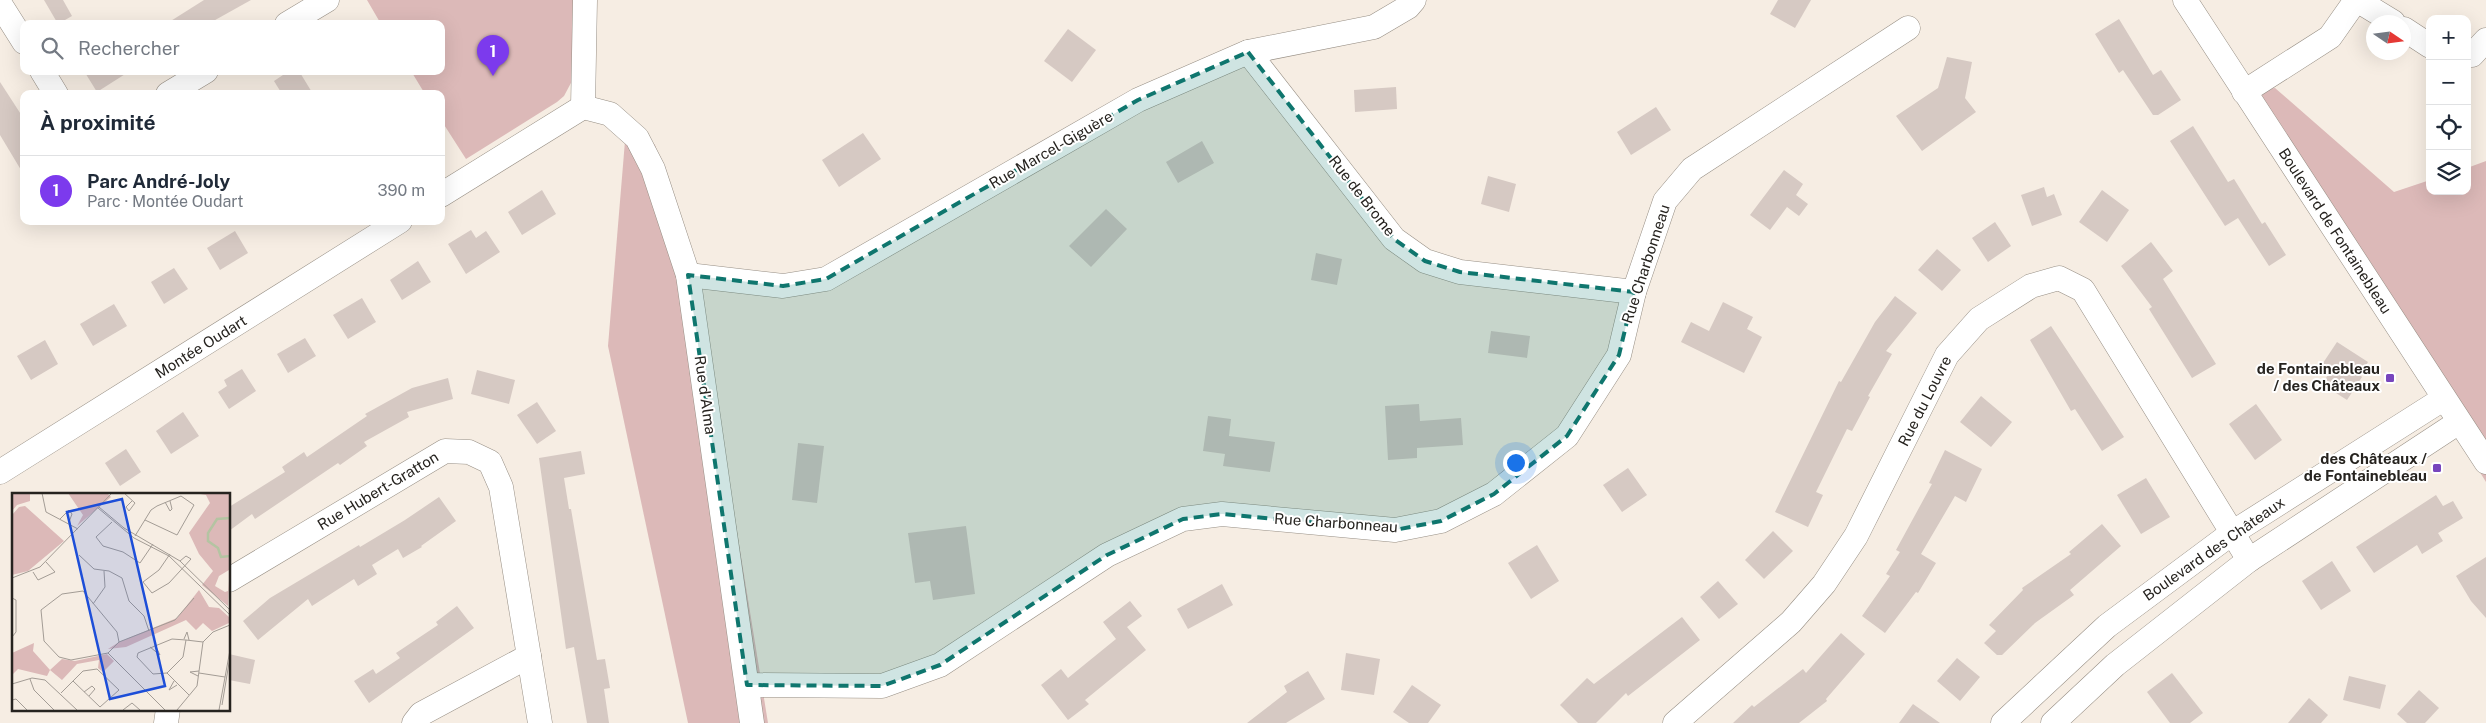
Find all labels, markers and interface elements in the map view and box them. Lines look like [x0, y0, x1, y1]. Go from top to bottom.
north arrow [2366, 15, 2411, 60]
map controls [2426, 15, 2471, 195]
button: + [2426, 15, 2471, 60]
search box [20, 20, 445, 75]
icon: search [38, 34, 66, 62]
pin: 1 [477, 35, 509, 76]
text: Rechercher [78, 37, 180, 59]
button: − [2426, 60, 2471, 105]
button: locate [2426, 105, 2471, 150]
street label: Rue Marcel-Giguère [986, 107, 1116, 192]
text: À proximité [40, 110, 156, 135]
street label: Boulevard de Fontainebleau [2276, 145, 2395, 317]
button: layers [2426, 150, 2471, 195]
street label: Rue de Brome [1326, 152, 1399, 239]
text: Parc André-Joly [87, 170, 230, 192]
text: 1 [53, 181, 59, 200]
text: 390 m [378, 181, 425, 200]
text: Parc · Montée Oudart [87, 192, 244, 211]
street label: Rue Charbonneau [1618, 202, 1673, 325]
street label: Montée Oudart [152, 312, 250, 382]
street label: Rue du Louvre [1894, 353, 1955, 449]
street label: Rue d'Alma [692, 354, 719, 435]
place label: de Fontainebleau / des Châteaux [2257, 360, 2380, 394]
marker: de Fontainebleau / des Châteaux [2384, 372, 2396, 384]
street label: Rue Hubert-Gratton [314, 448, 441, 533]
your location [1503, 450, 1529, 476]
place label: des Châteaux / de Fontainebleau [2304, 450, 2427, 484]
marker: des Châteaux / de Fontainebleau [2431, 462, 2443, 474]
inset map [12, 493, 230, 710]
street label: Boulevard des Châteaux [2140, 493, 2288, 604]
street label: Rue Charbonneau [1274, 510, 1398, 535]

